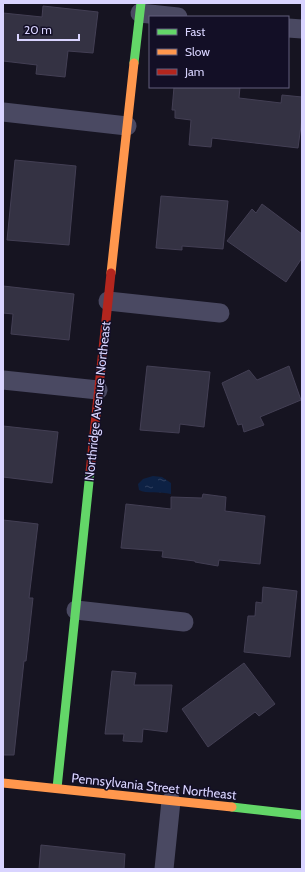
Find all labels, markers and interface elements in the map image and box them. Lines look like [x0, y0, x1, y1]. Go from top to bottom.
scale bar [18, 16, 79, 42]
legend [149, 16, 289, 88]
text: 20 m [24, 22, 52, 37]
text: Fast [185, 24, 205, 39]
text: Slow [185, 44, 210, 59]
text: Jam [184, 64, 204, 79]
street label: Northridge Avenue Northeast [81, 320, 113, 482]
street label: Pennsylvania Street Northeast [71, 769, 238, 803]

